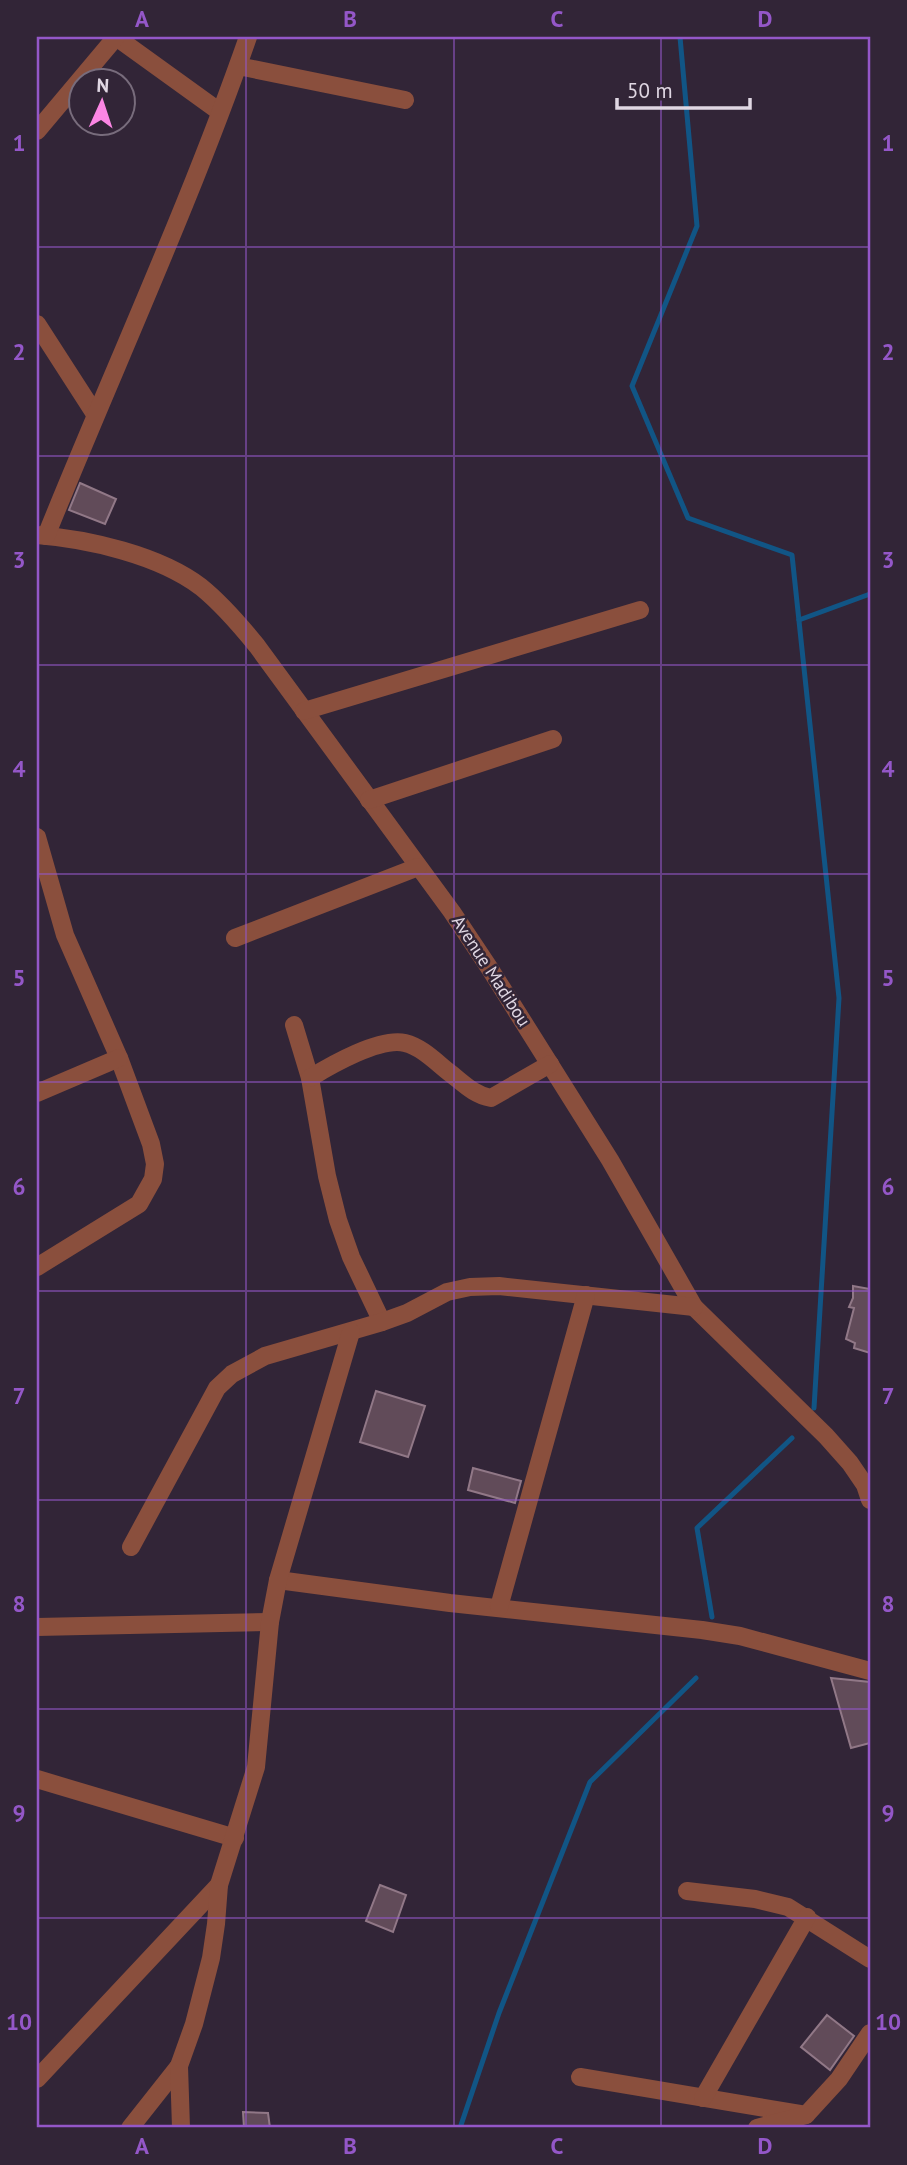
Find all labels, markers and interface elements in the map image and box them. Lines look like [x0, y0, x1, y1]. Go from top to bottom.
text: A [135, 4, 149, 33]
text: B [343, 4, 357, 33]
text: C [551, 4, 564, 33]
text: D [758, 4, 772, 33]
north arrow [66, 66, 136, 136]
scale bar [617, 66, 750, 110]
text: N [96, 73, 110, 97]
text: 50 m [627, 77, 673, 104]
text: 1 [12, 128, 26, 157]
text: 1 [881, 128, 895, 157]
text: 2 [12, 337, 26, 366]
text: 2 [881, 337, 895, 366]
text: 3 [12, 545, 26, 574]
text: 3 [881, 545, 895, 574]
text: 4 [12, 754, 26, 783]
text: 4 [881, 754, 895, 783]
street label: Avenue Madibou [447, 911, 536, 1031]
text: 5 [12, 963, 26, 992]
text: 5 [881, 963, 895, 992]
text: 6 [12, 1172, 26, 1201]
text: 6 [881, 1172, 895, 1201]
text: 7 [12, 1381, 26, 1410]
text: 7 [881, 1381, 895, 1410]
text: 8 [12, 1589, 26, 1618]
text: 8 [881, 1589, 895, 1618]
text: 9 [12, 1798, 26, 1827]
text: 9 [881, 1798, 895, 1827]
text: 10 [6, 2007, 32, 2036]
text: 10 [875, 2007, 901, 2036]
text: A [135, 2131, 149, 2160]
text: B [343, 2131, 357, 2160]
text: C [551, 2131, 564, 2160]
text: D [758, 2131, 772, 2160]

